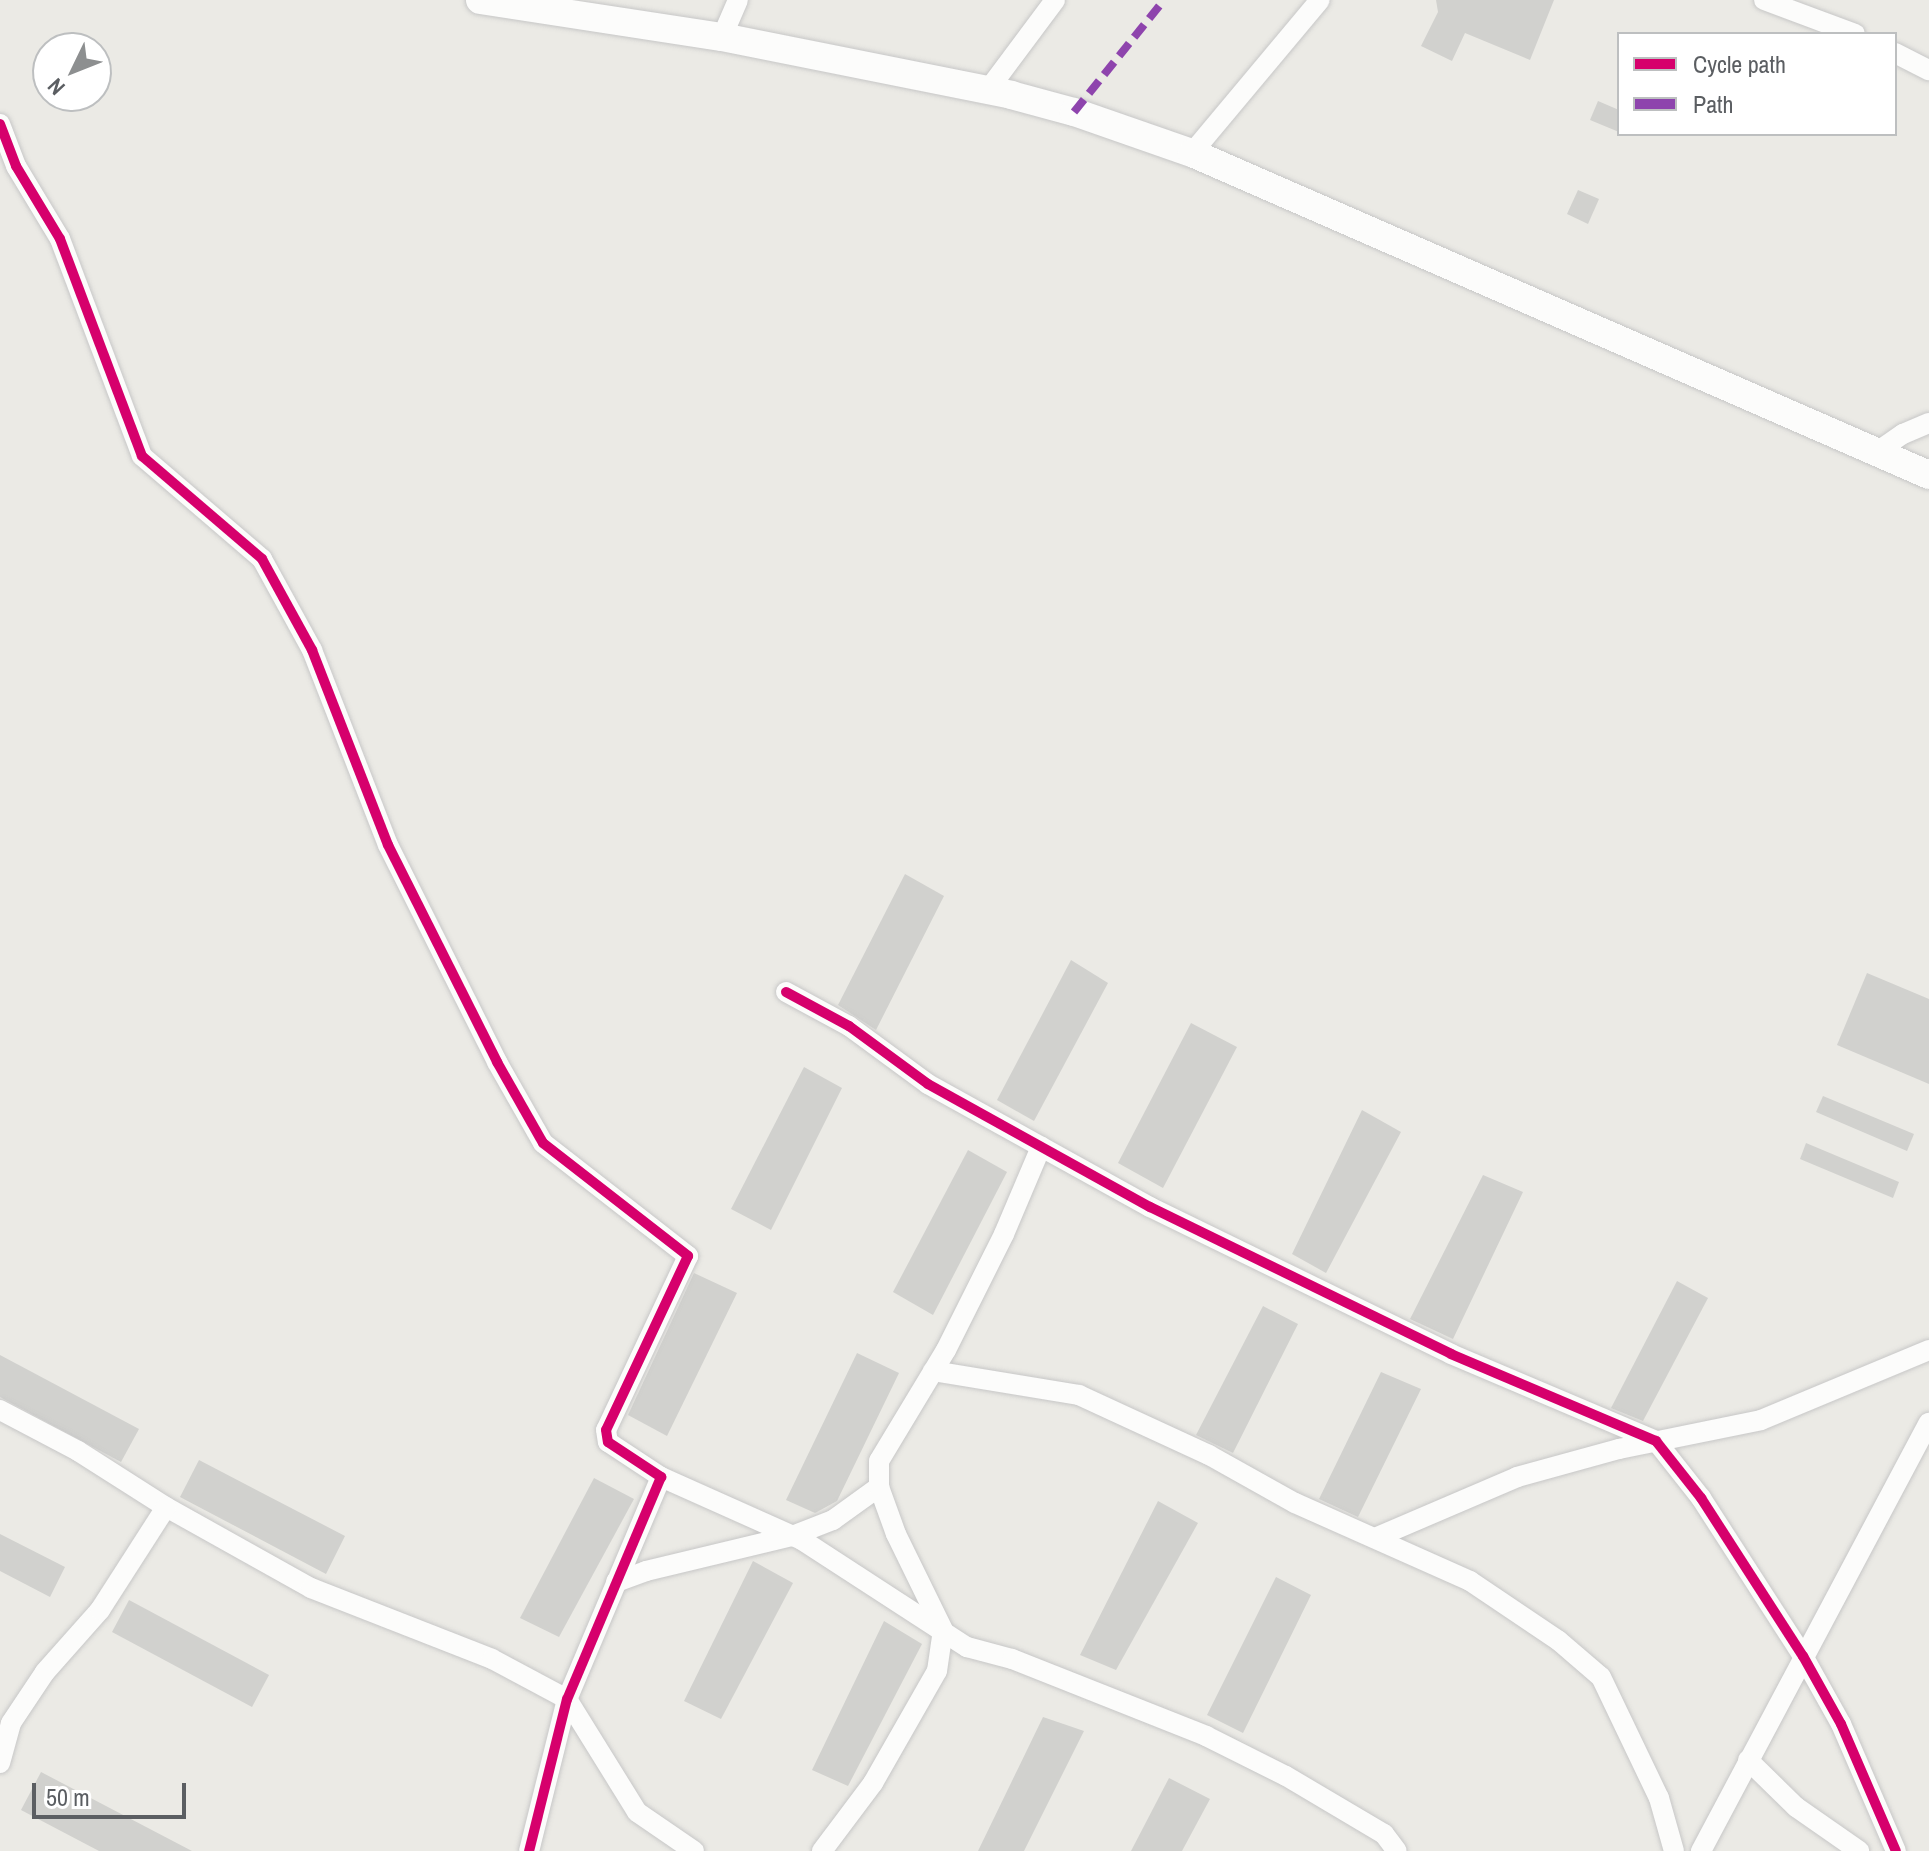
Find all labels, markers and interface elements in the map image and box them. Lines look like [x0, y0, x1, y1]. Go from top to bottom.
north arrow [32, 32, 112, 112]
legend [1617, 32, 1897, 136]
text: Cycle path [1693, 48, 1786, 80]
text: N [40, 72, 71, 102]
text: Path [1693, 88, 1734, 120]
scale bar [36, 1767, 190, 1817]
text: 50 m [46, 1781, 90, 1813]

